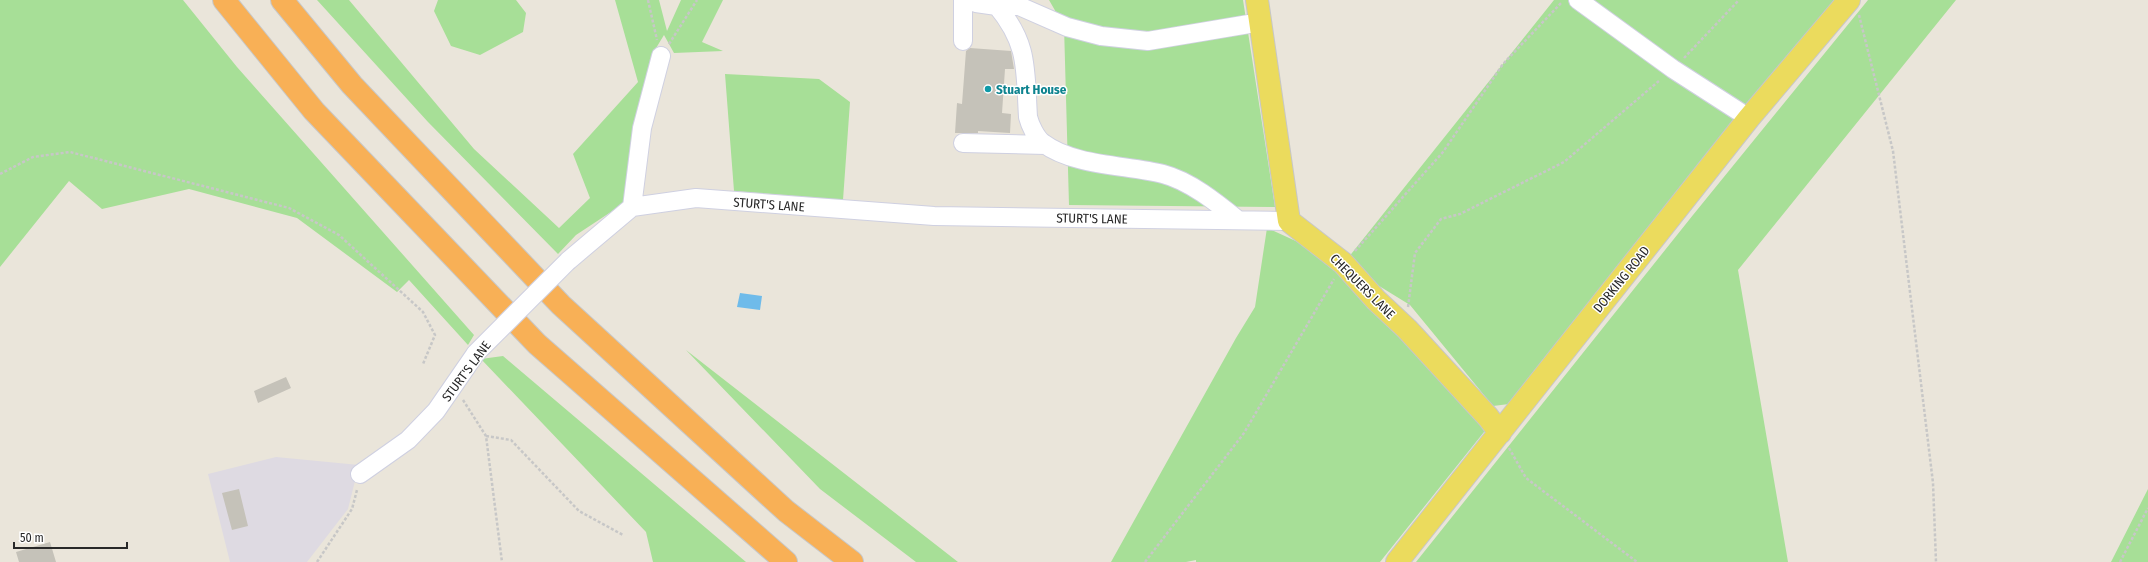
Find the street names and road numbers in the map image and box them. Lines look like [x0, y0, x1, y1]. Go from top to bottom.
street label: STURT'S LANE [733, 195, 805, 214]
street label: STURT'S LANE [1056, 210, 1128, 227]
street label: DORKING ROAD [1590, 243, 1653, 315]
street label: CHEQUERS LANE [1327, 251, 1398, 322]
street label: STURT'S LANE [439, 338, 494, 404]

